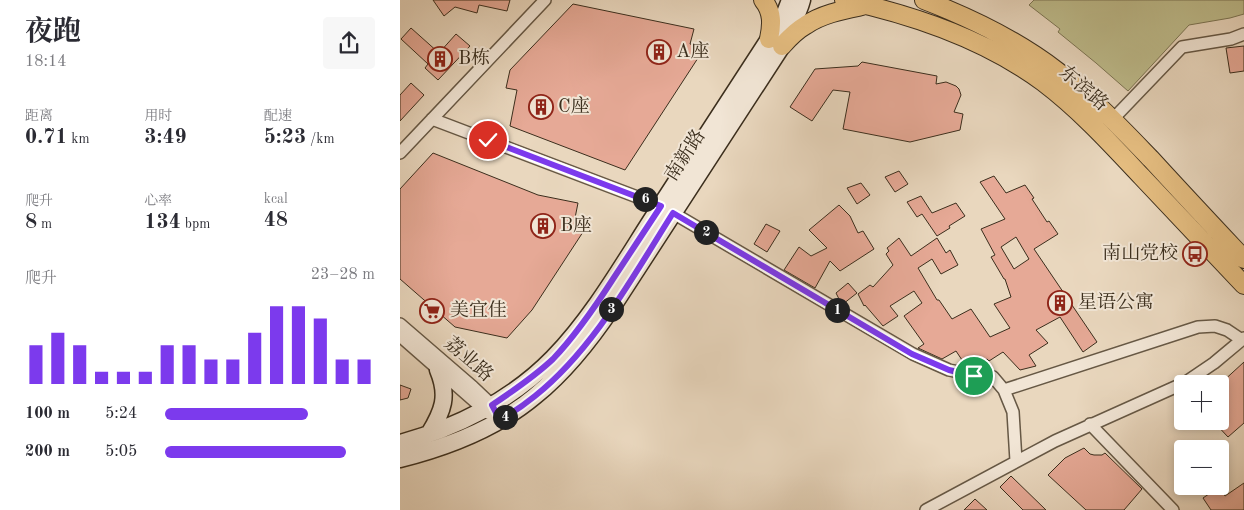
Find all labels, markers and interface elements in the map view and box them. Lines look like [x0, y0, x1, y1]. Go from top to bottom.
button: share [323, 17, 375, 69]
text: 夜跑 [25, 19, 81, 47]
building icon: A座 [646, 39, 672, 65]
place label: A座 [676, 41, 710, 62]
building icon: B栋 [427, 46, 453, 72]
place label: B栋 [458, 47, 490, 69]
text: 18:14 [25, 54, 67, 70]
street label: 东滨路 [1055, 61, 1113, 115]
building icon: C座 [528, 94, 554, 120]
place label: C座 [558, 96, 590, 117]
text: 距离 [25, 109, 53, 123]
text: 用时 [144, 109, 172, 123]
text: 配速 [264, 109, 292, 123]
pin [467, 119, 509, 161]
street label: 南新路 [660, 125, 709, 185]
icon: check [474, 126, 502, 154]
text: 0.71 [25, 127, 67, 148]
text: 3:49 [144, 127, 187, 148]
text: 5:23 [264, 127, 306, 148]
text: km [67, 132, 90, 146]
text: /km [306, 132, 335, 146]
pin: 6 [632, 186, 658, 212]
text: kcal [264, 192, 288, 206]
text: 6 [641, 192, 650, 206]
text: 爬升 [25, 194, 53, 208]
text: 心率 [144, 194, 172, 208]
text: 48 [264, 210, 288, 231]
text: 8 [25, 212, 37, 233]
text: 134 [144, 212, 181, 233]
building icon: B座 [530, 213, 556, 239]
place label: B座 [560, 215, 592, 236]
text: m [37, 217, 52, 231]
text: bpm [181, 217, 210, 231]
pin: 2 [694, 220, 718, 244]
text: 2 [702, 225, 711, 239]
bus stop icon: 南山党校 [1182, 241, 1208, 267]
place label: 南山党校 [1102, 242, 1178, 264]
text: 23–28 m [311, 267, 375, 283]
text: 爬升 [25, 271, 57, 287]
building icon: 星语公寓 [1047, 290, 1073, 316]
place label: 星语公寓 [1078, 292, 1154, 313]
pin: 3 [598, 296, 624, 322]
supermarket icon: 美宜佳 [419, 298, 445, 324]
pin: 1 [824, 298, 850, 322]
place label: 美宜佳 [450, 300, 507, 321]
text: 3 [607, 302, 616, 316]
text: 1 [833, 303, 842, 317]
street label: 荔业路 [440, 333, 497, 386]
pin [953, 355, 995, 397]
icon: arrive [960, 362, 988, 390]
map controls [1174, 375, 1229, 495]
button: + [1174, 375, 1229, 430]
pin: 4 [492, 404, 518, 430]
text: 100 m [25, 406, 70, 422]
text: 5:24 [105, 406, 137, 422]
text: 4 [501, 410, 510, 424]
button: − [1174, 440, 1229, 495]
text: 200 m [25, 444, 70, 460]
text: 5:05 [105, 444, 137, 460]

